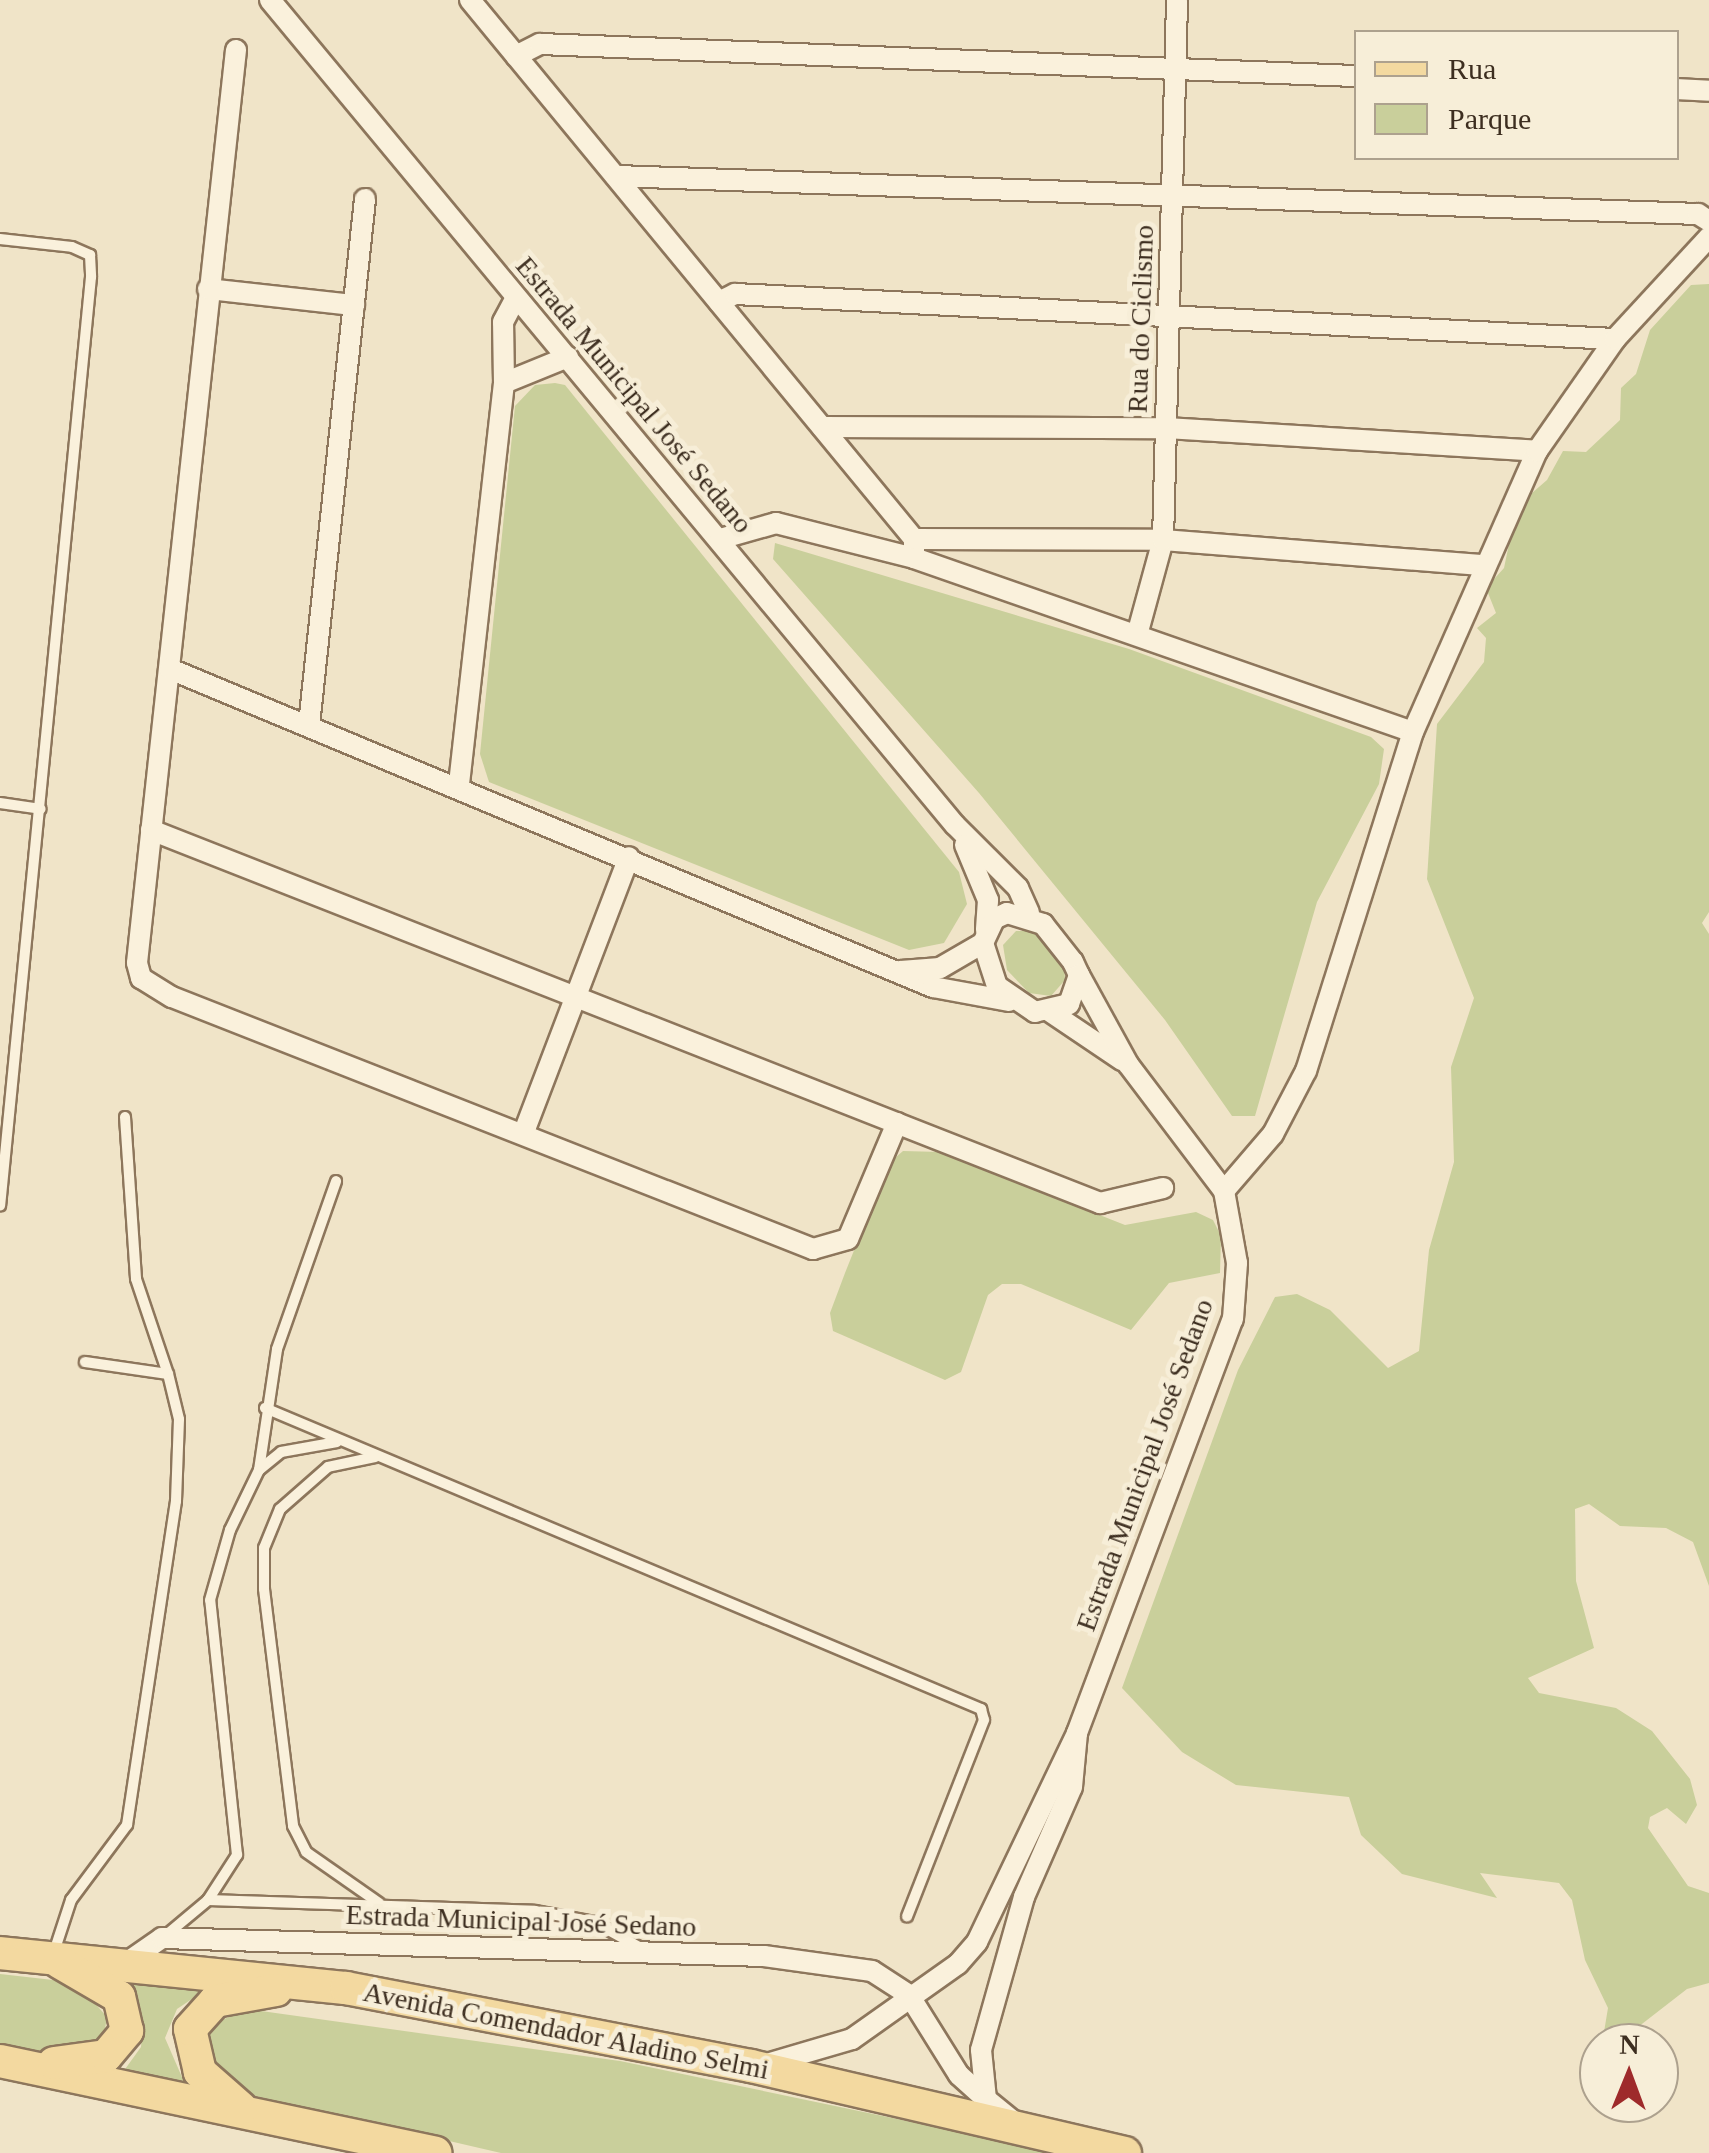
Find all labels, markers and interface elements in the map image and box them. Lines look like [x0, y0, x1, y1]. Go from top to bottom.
legend [1354, 30, 1679, 160]
text: Rua [1448, 52, 1496, 85]
text: Parque [1448, 102, 1531, 135]
street label: Rua do Ciclismo [1121, 224, 1161, 414]
street label: Estrada Municipal José Sedano [508, 250, 760, 540]
street label: Estrada Municipal José Sedano [1069, 1294, 1221, 1636]
street label: Estrada Municipal José Sedano [345, 1898, 697, 1944]
street label: Avenida Comendador Aladino Selmi [360, 1975, 772, 2087]
north arrow [1579, 2023, 1679, 2123]
text: N [1619, 2029, 1640, 2060]

